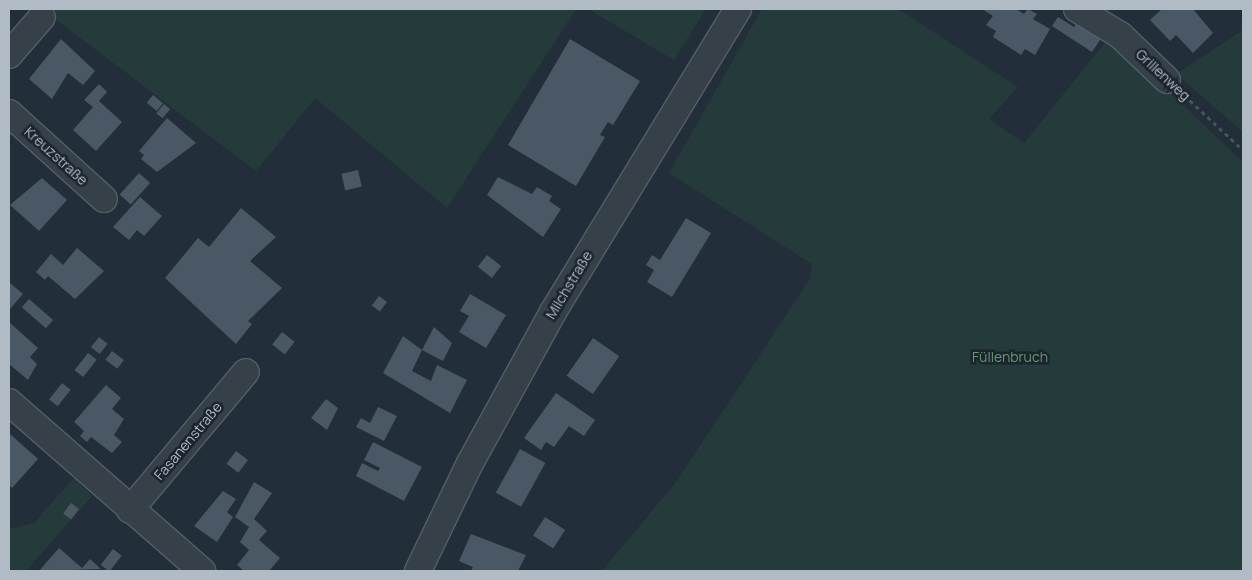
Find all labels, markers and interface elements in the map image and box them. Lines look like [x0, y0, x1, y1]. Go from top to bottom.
street label: Grillenweg [1132, 46, 1194, 104]
street label: Kreuzstraße [21, 123, 91, 189]
street label: Milchstraße [542, 248, 596, 322]
park label: Füllenbruch [972, 349, 1048, 365]
street label: Fasanenstraße [151, 399, 225, 483]

